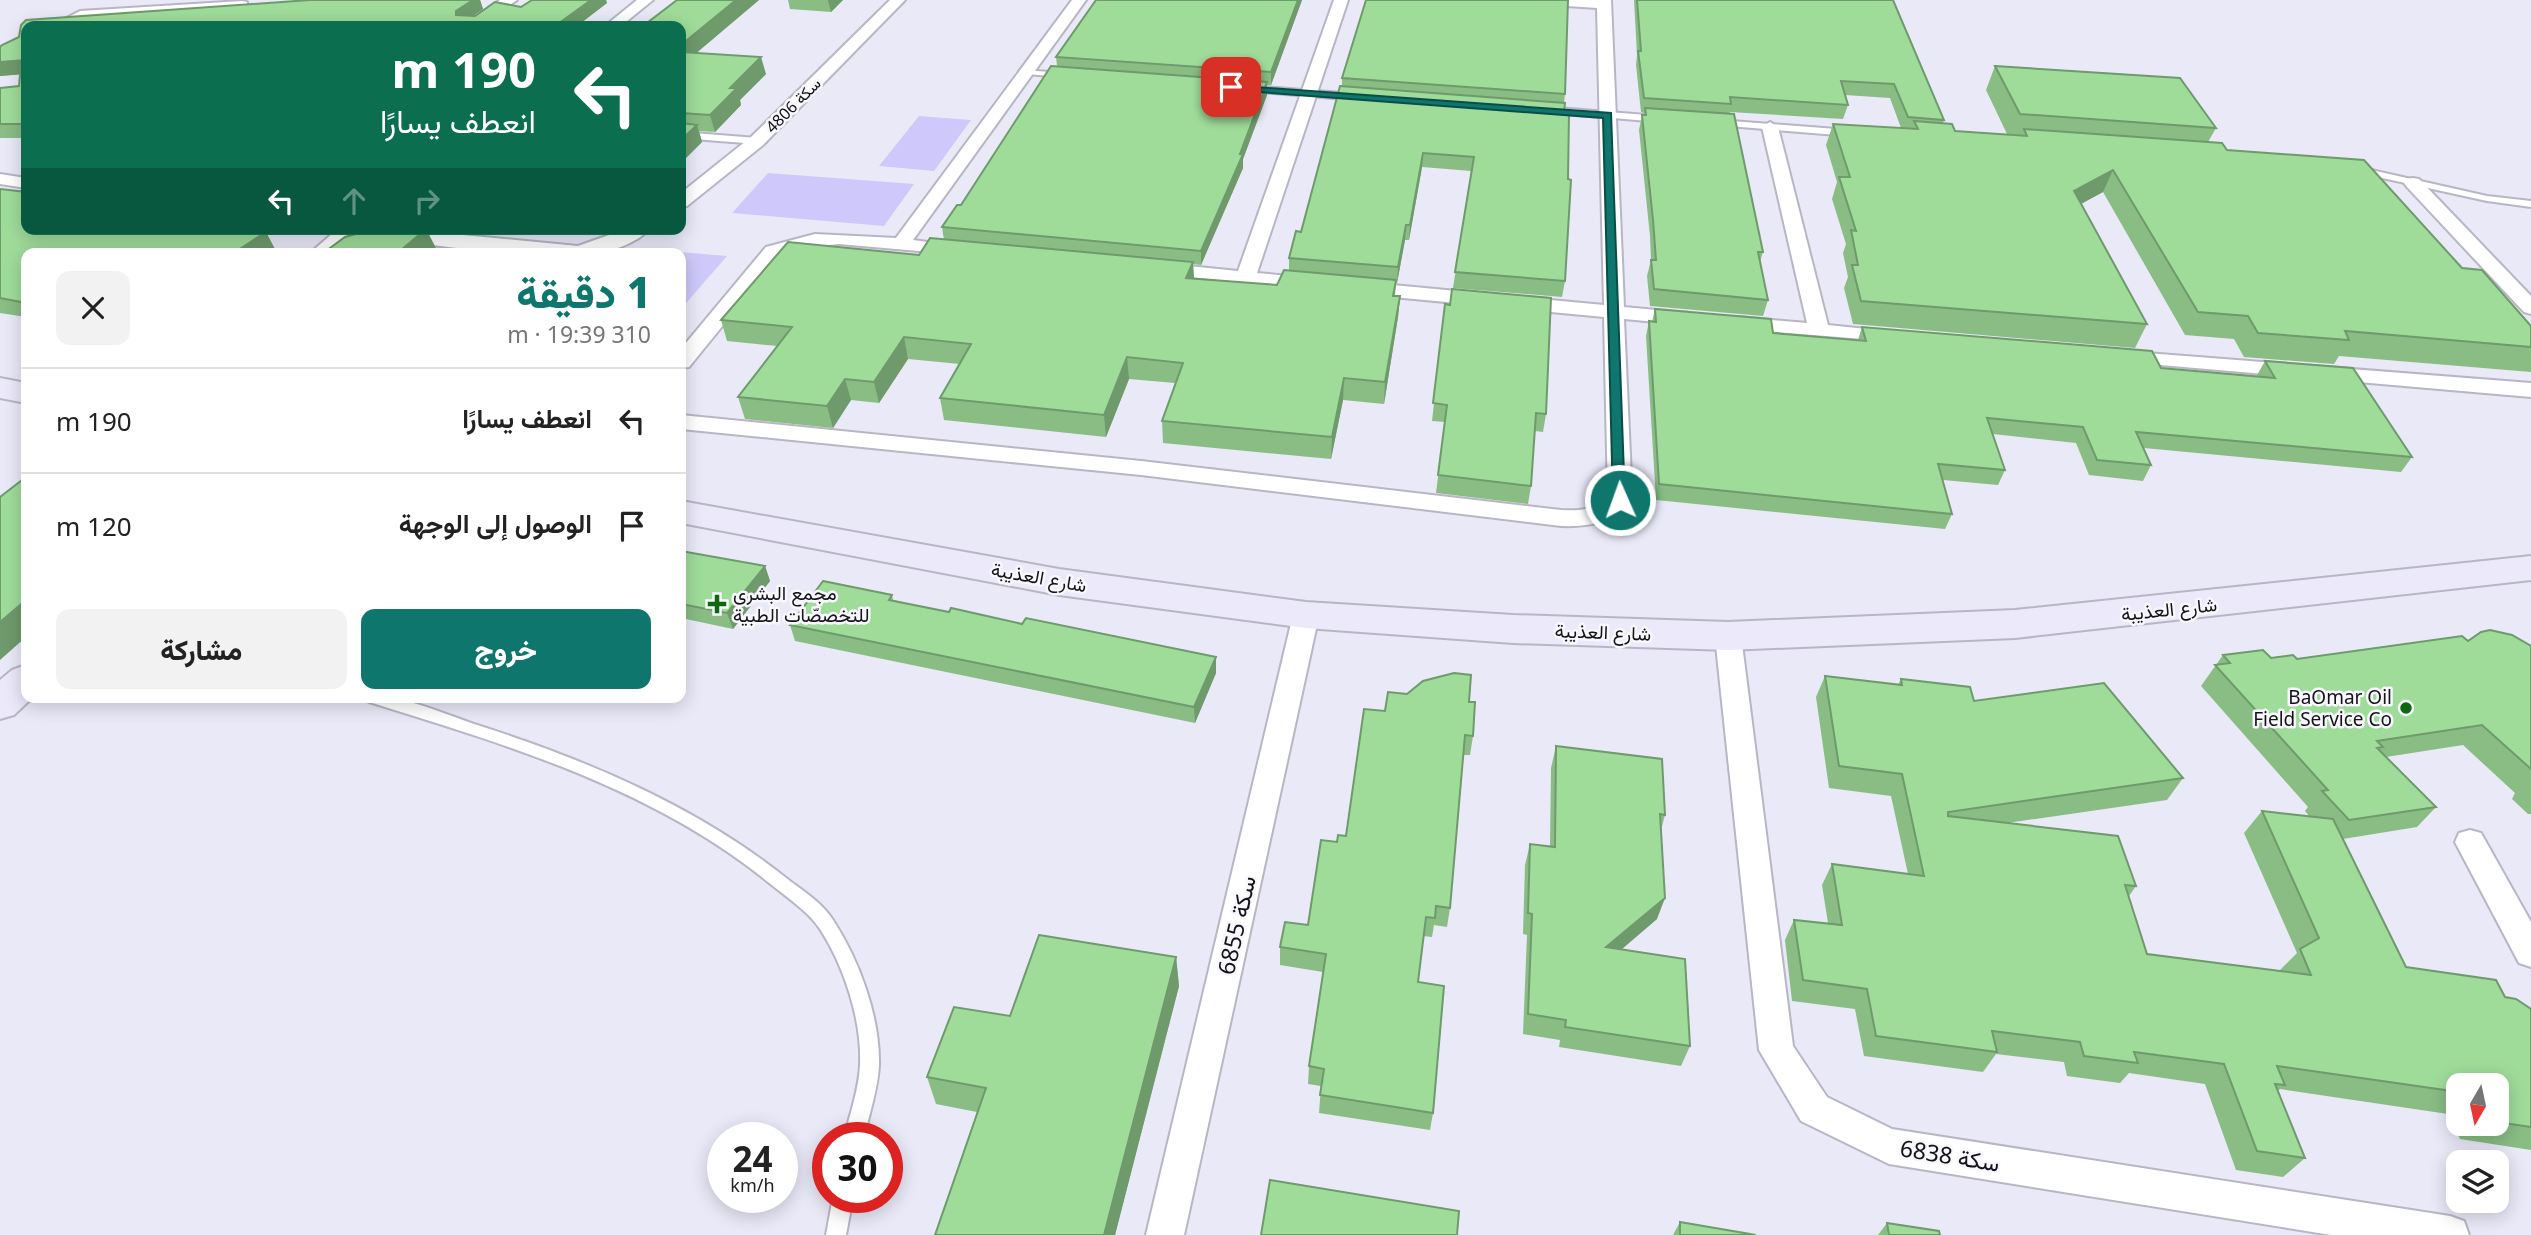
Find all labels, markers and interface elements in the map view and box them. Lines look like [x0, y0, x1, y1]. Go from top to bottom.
text: 190 m [391, 36, 536, 102]
icon: left [560, 49, 651, 140]
pin [1201, 57, 1261, 117]
icon: arrive [1212, 68, 1250, 106]
street label: سكة 4806 [761, 73, 825, 137]
text: انعطف يسارًا [380, 99, 536, 142]
icon: left [262, 182, 300, 220]
icon: ahead [335, 182, 373, 220]
icon: right [408, 182, 446, 220]
text: 1 دقيقة [516, 263, 651, 320]
button: close [56, 271, 130, 345]
text: 310 m · 19:39 [507, 318, 651, 350]
text: انعطف يسارًا [462, 400, 592, 436]
icon: left [613, 402, 651, 440]
text: 190 m [56, 403, 132, 439]
position arrow [1583, 463, 1657, 537]
text: الوصول إلى الوجهة [399, 505, 592, 541]
icon: arrive [613, 507, 651, 545]
text: 120 m [56, 508, 132, 544]
street label: شارع العذيبة [989, 556, 1089, 598]
place label: مجمع البشرى للتخصصّات الطبية [733, 580, 870, 628]
street label: شارع العذيبة [2120, 591, 2218, 627]
marker: مجمع البشرى للتخصصّات الطبية [707, 594, 727, 614]
button: مشاركة [56, 609, 347, 689]
button: خروج [361, 609, 651, 689]
street label: شارع العذيبة [1554, 617, 1652, 647]
place label: BaOmar Oil Field Service Co [2253, 684, 2392, 732]
marker: BaOmar Oil Field Service Co [2398, 700, 2414, 716]
street label: سكة 6855 [1209, 872, 1263, 978]
north arrow [2446, 1073, 2510, 1136]
map controls [2446, 1073, 2509, 1213]
speed limit sign: 30 [812, 1122, 903, 1213]
street label: سكة 6838 [1898, 1131, 2002, 1179]
text: 24 [732, 1135, 773, 1182]
button: layers [2446, 1150, 2509, 1213]
text: km/h [730, 1173, 775, 1197]

